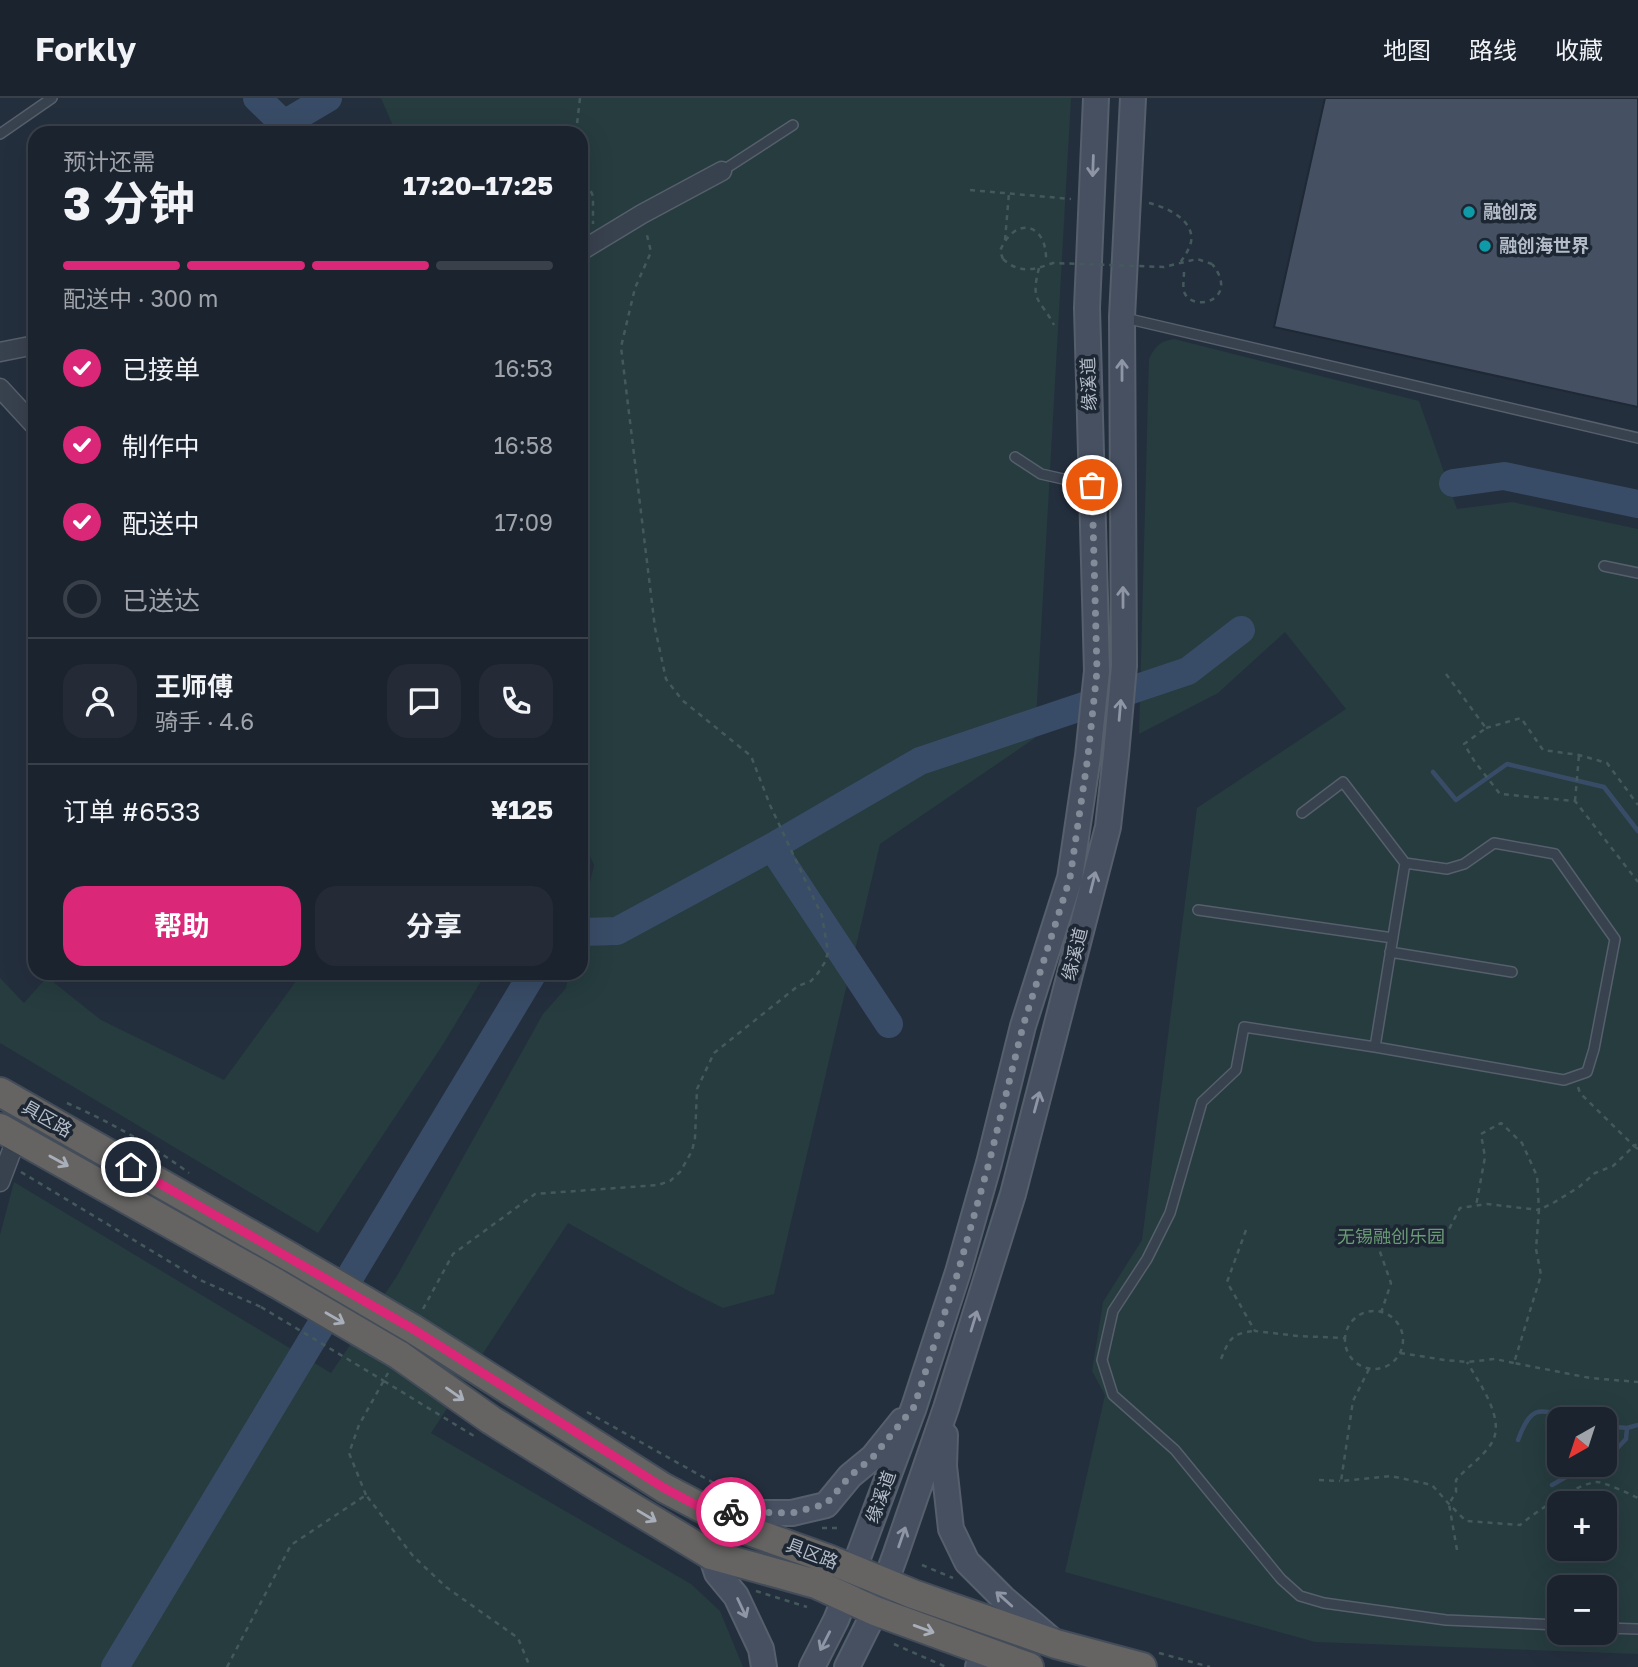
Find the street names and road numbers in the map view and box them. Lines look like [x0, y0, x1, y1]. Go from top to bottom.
street label: 缘溪道 [1076, 357, 1100, 411]
street label: 缘溪道 [1057, 925, 1091, 983]
street label: 具区路 [19, 1095, 76, 1141]
street label: 缘溪道 [860, 1468, 900, 1526]
street label: 具区路 [783, 1533, 842, 1573]

